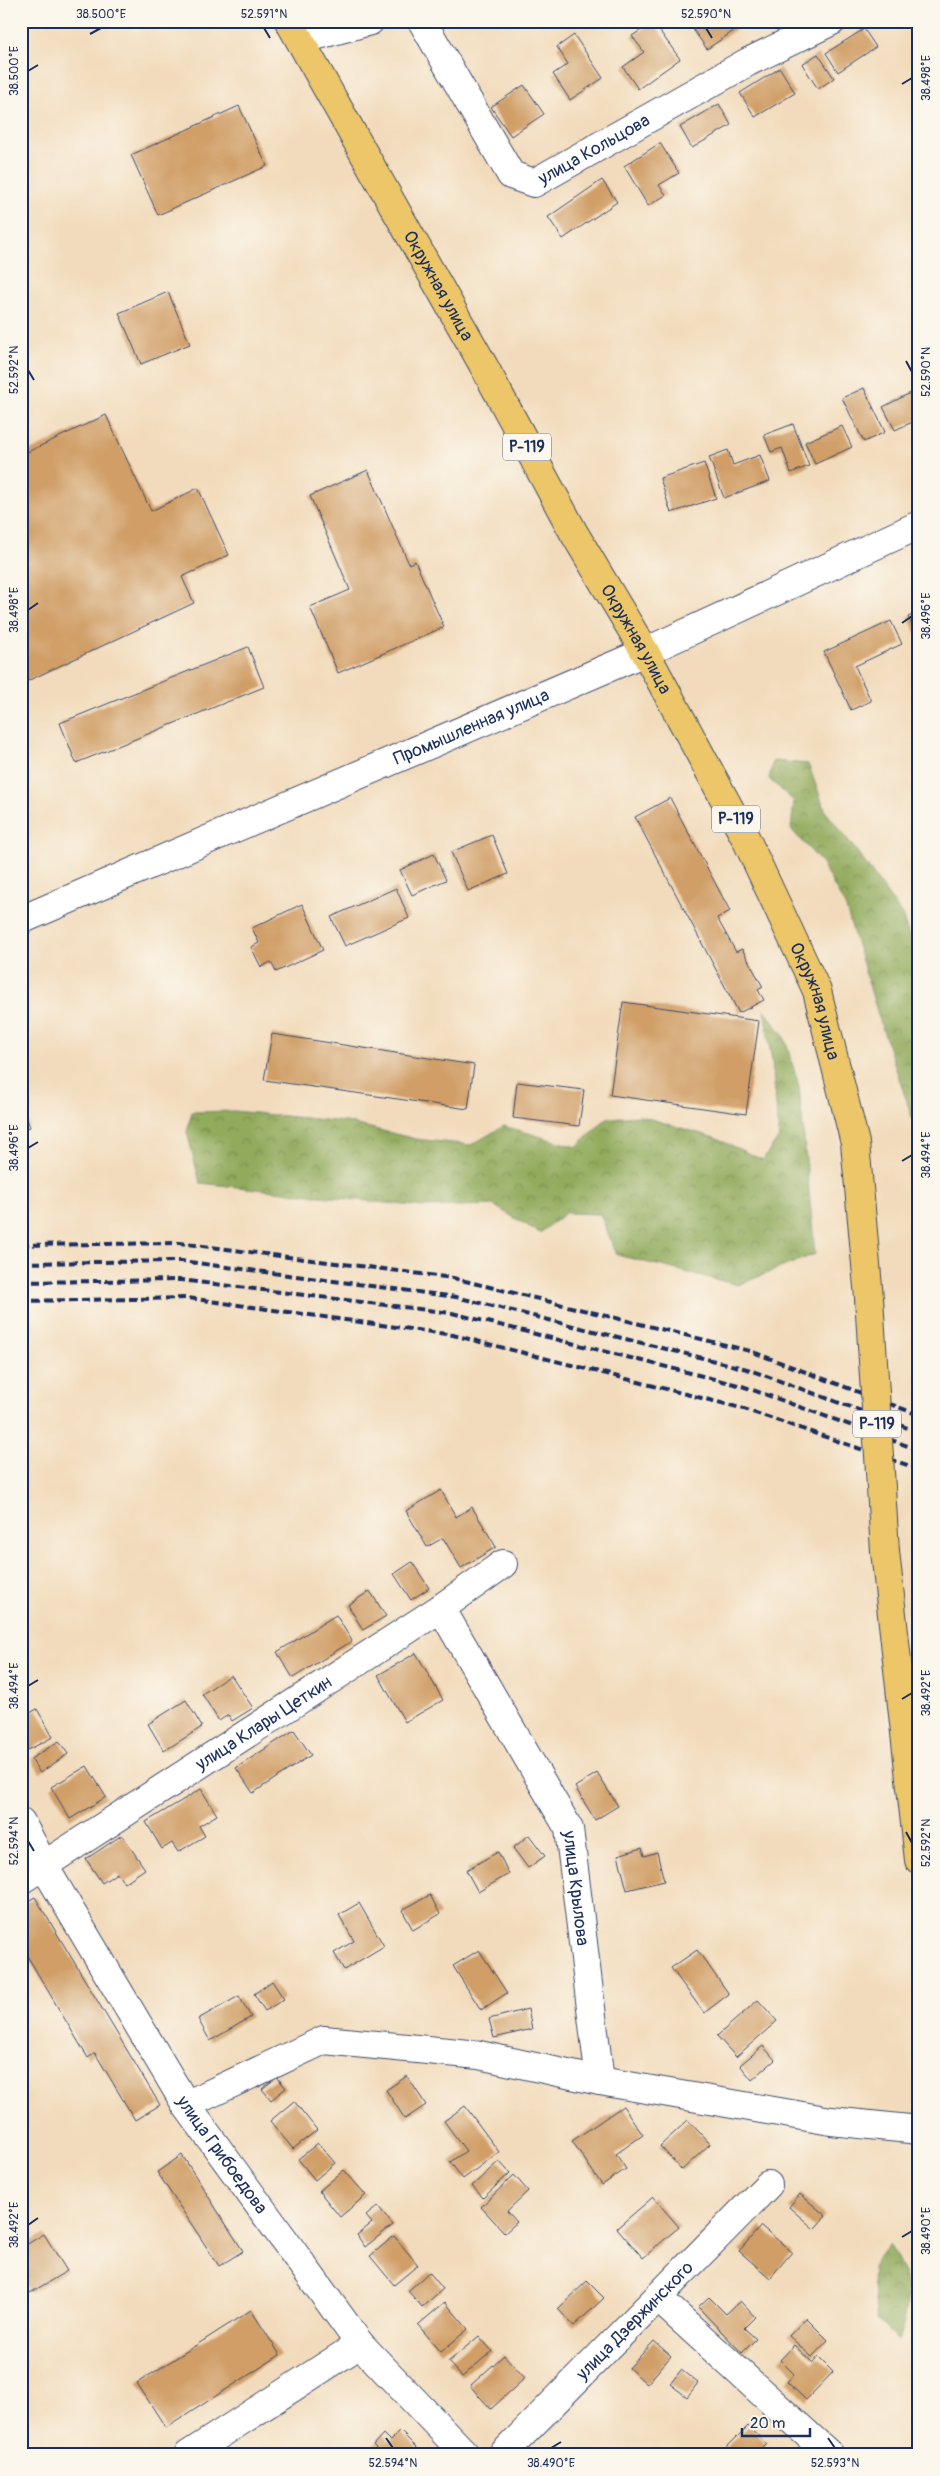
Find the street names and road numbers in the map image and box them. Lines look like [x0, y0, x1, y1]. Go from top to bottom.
street label: улица Кольцова [533, 108, 654, 190]
street label: Окружная улица [398, 226, 479, 345]
road number: Р-119 [503, 434, 551, 461]
street label: Окружная улица [596, 580, 677, 698]
street label: Промышленная улица [390, 683, 553, 770]
road number: Р-119 [712, 806, 760, 832]
street label: Окружная улица [784, 939, 845, 1062]
road number: Р-119 [853, 1410, 901, 1438]
street label: улица Клары Цеткин [190, 1670, 336, 1776]
street label: улица Крылова [558, 1828, 595, 1947]
street label: улица Грибоедова [171, 2091, 273, 2218]
street label: улица Дзержинского [570, 2256, 699, 2385]

